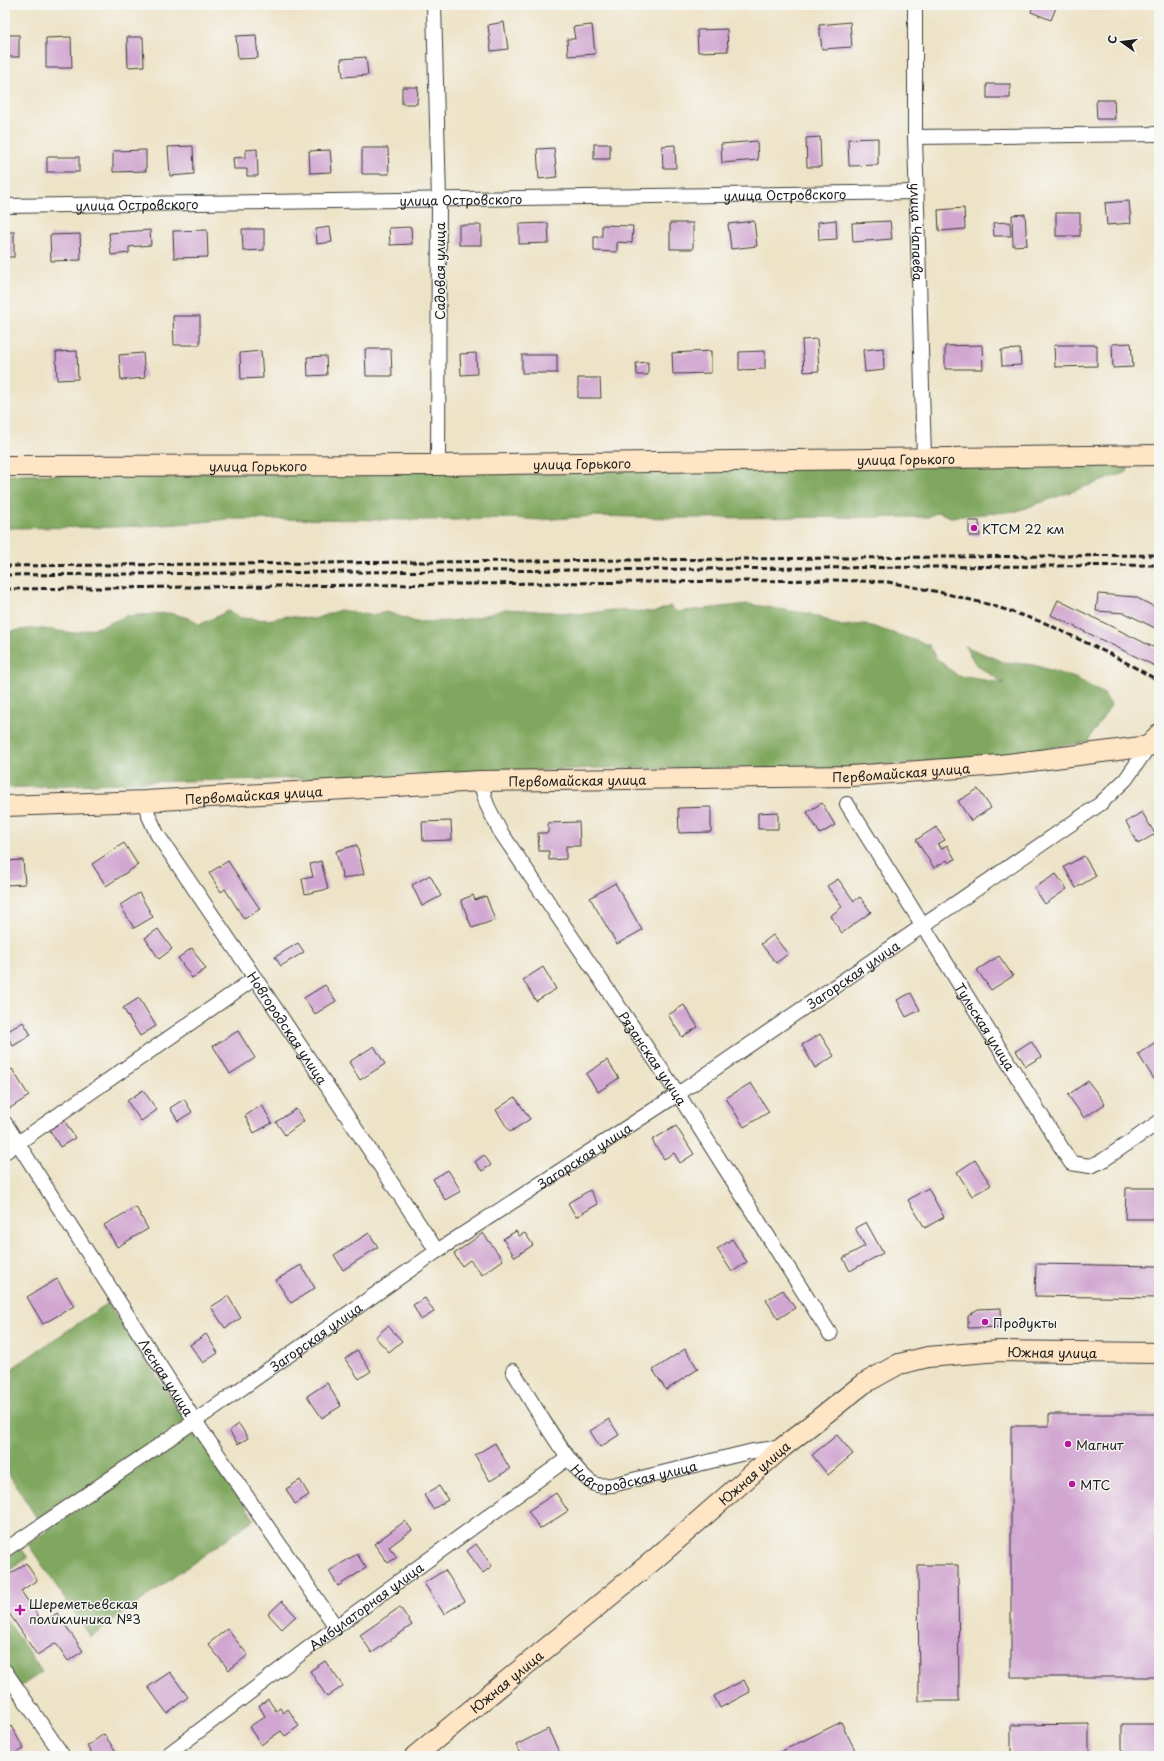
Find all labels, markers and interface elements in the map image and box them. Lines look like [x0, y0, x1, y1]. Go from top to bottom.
north arrow [1102, 22, 1142, 62]
text: С [1103, 33, 1121, 46]
street label: улица Чапаева [907, 183, 929, 282]
street label: улица Островского [723, 184, 846, 204]
street label: улица Островского [399, 189, 523, 209]
street label: улица Островского [75, 194, 199, 214]
street label: Садовая улица [430, 221, 449, 320]
street label: улица Горького [857, 448, 955, 469]
street label: улица Горького [533, 453, 631, 473]
street label: улица Горького [209, 456, 307, 475]
place label: КТСМ 22 км [982, 519, 1065, 538]
marker: КТСМ 22 км [969, 523, 979, 533]
street label: Первомайская улица [832, 758, 971, 786]
street label: Первомайская улица [508, 769, 647, 790]
street label: Первомайская улица [184, 781, 324, 808]
street label: Загорская улица [802, 935, 904, 1013]
street label: Новгородская улица [244, 967, 333, 1088]
street label: Тульская улица [951, 979, 1021, 1075]
street label: Рязанская улица [615, 1007, 692, 1109]
street label: Загорская улица [533, 1117, 636, 1193]
street label: Загорская улица [266, 1297, 366, 1375]
place label: Продукты [993, 1313, 1057, 1332]
marker: Продукты [980, 1317, 990, 1327]
street label: Лесная улица [135, 1334, 199, 1420]
street label: Южная улица [1007, 1342, 1098, 1362]
street label: Южная улица [714, 1435, 794, 1509]
place label: Магнит [1076, 1435, 1124, 1454]
marker: Магнит [1063, 1439, 1073, 1449]
street label: Новгородская улица [570, 1453, 702, 1471]
text: Новгородская улица [567, 1455, 699, 1495]
place label: МТС [1080, 1475, 1111, 1494]
marker: МТС [1067, 1479, 1077, 1489]
street label: Амбулаторная улица [304, 1557, 428, 1654]
place label: Шереметьевская поликлиника №3 [29, 1594, 141, 1628]
marker: Шереметьевская поликлиника №3 [14, 1604, 26, 1616]
street label: Южная улица [466, 1645, 547, 1717]

